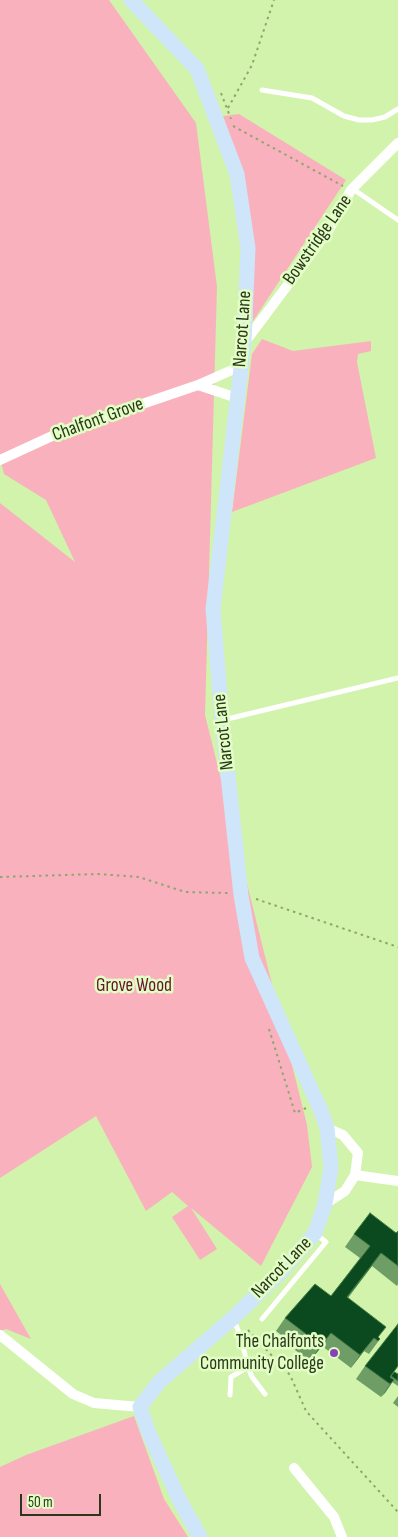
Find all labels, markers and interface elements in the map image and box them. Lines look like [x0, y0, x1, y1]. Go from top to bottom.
street label: Bowstridge Lane [279, 191, 357, 289]
street label: Narcot Lane [229, 290, 257, 368]
street label: Chalfont Grove [49, 393, 147, 447]
street label: Narcot Lane [209, 693, 239, 771]
park label: Grove Wood [96, 975, 172, 997]
street label: Narcot Lane [247, 1233, 317, 1303]
place label: The Chalfonts Community College [200, 1331, 324, 1375]
marker: The Chalfonts Community College [328, 1347, 340, 1359]
scale bar [22, 1484, 104, 1516]
text: 50 m [28, 1493, 53, 1512]

